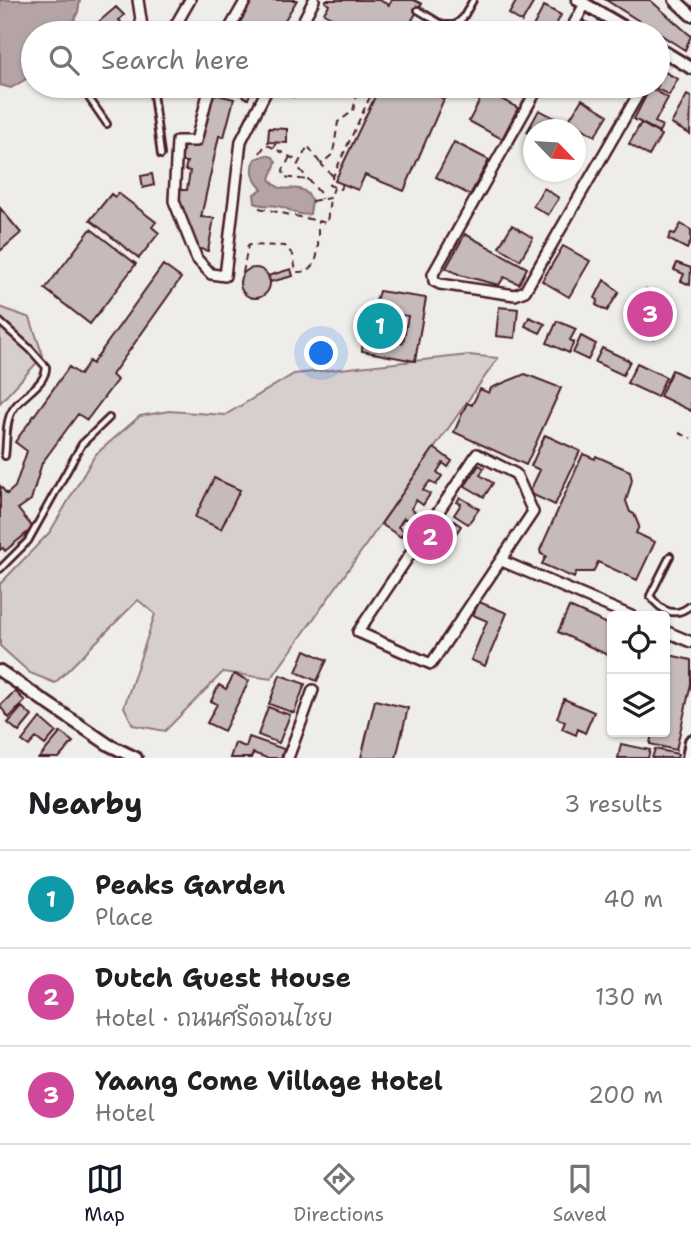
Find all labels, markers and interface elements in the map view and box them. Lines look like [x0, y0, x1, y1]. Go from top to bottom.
search box [21, 21, 670, 98]
icon: search [45, 41, 83, 79]
text: Search here [101, 42, 250, 77]
north arrow [523, 119, 586, 182]
pin: 3 [627, 288, 673, 340]
pin: 1 [357, 300, 403, 352]
your location [304, 336, 338, 370]
pin: 2 [407, 511, 453, 563]
map controls [607, 611, 670, 737]
button: locate [607, 611, 670, 674]
button: layers [607, 674, 670, 737]
text: Nearby [28, 783, 143, 824]
text: 3 results [564, 789, 663, 819]
text: Peaks Garden [95, 867, 285, 902]
text: 1 [46, 884, 56, 914]
text: 40 m [603, 884, 663, 914]
text: Place [95, 902, 154, 932]
text: Dutch Guest House [95, 960, 351, 995]
text: 2 [43, 982, 59, 1012]
text: 130 m [595, 982, 663, 1012]
text: Hotel · ถนนศรีดอนไชย [95, 1003, 333, 1033]
text: Yaang Come Village Hotel [95, 1063, 443, 1098]
text: 3 [43, 1080, 59, 1110]
text: 200 m [588, 1080, 663, 1110]
text: Hotel [95, 1098, 155, 1128]
tab: Map [84, 1160, 125, 1227]
tab: Directions [294, 1160, 384, 1227]
tab: Saved [553, 1160, 607, 1227]

